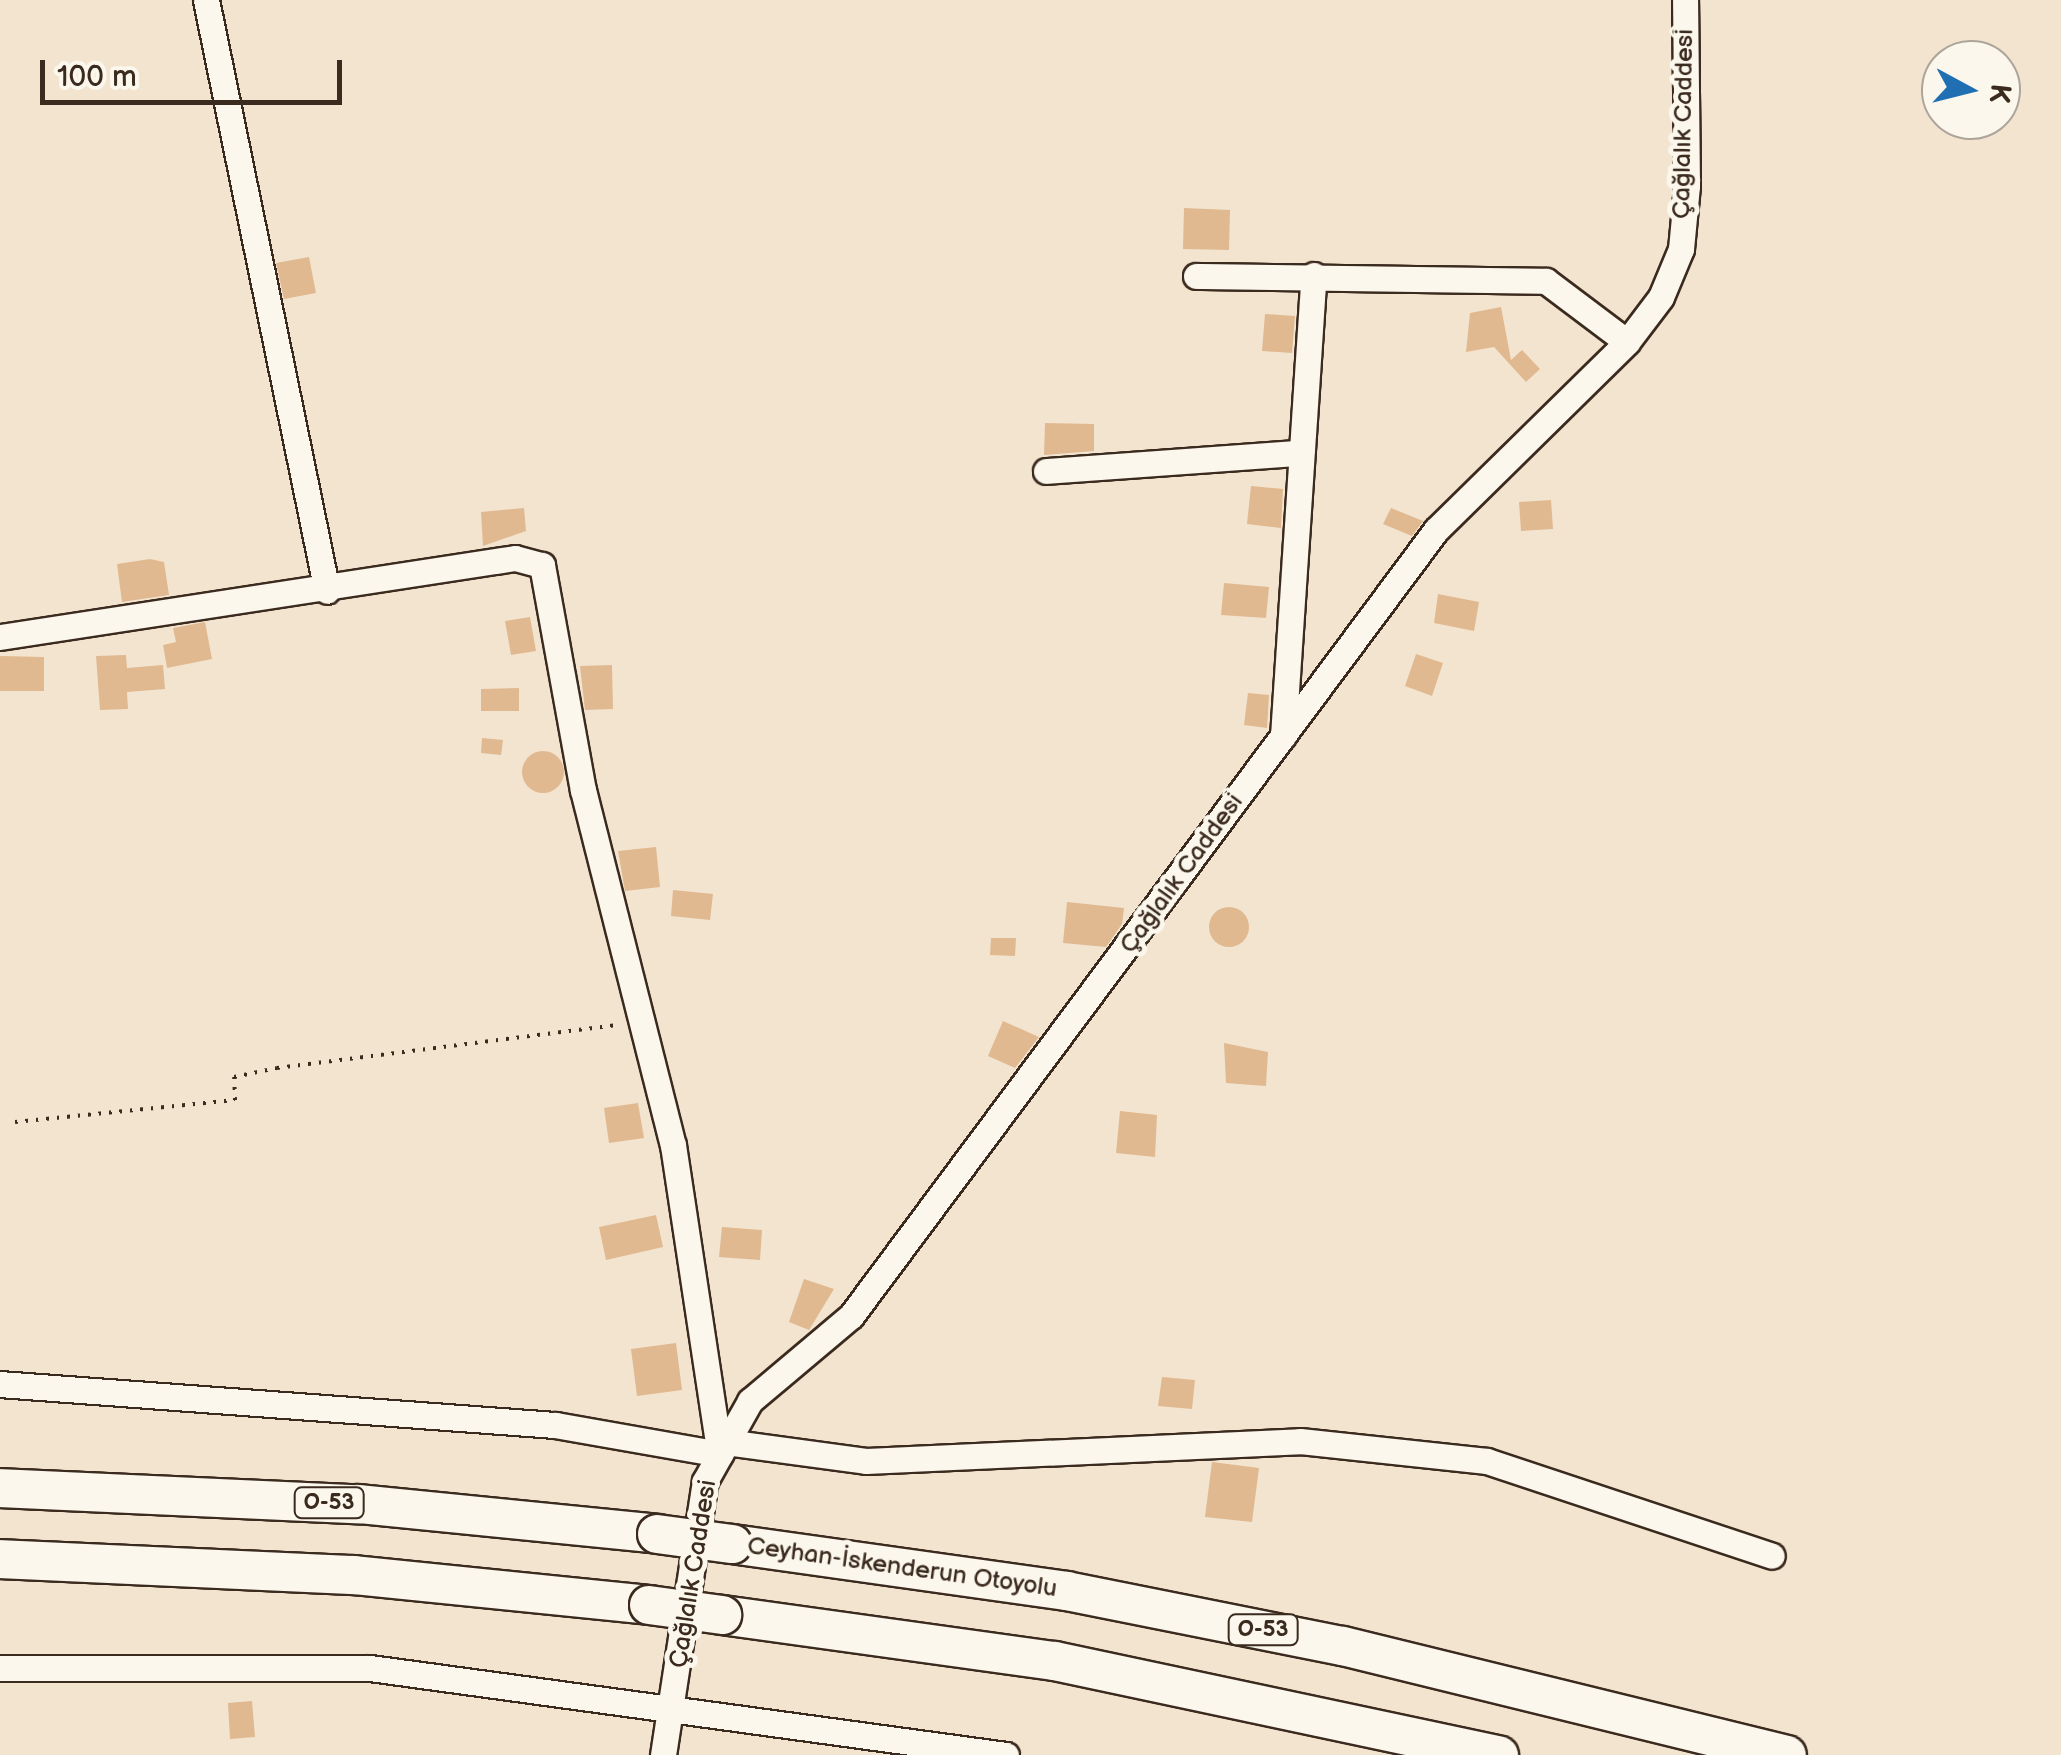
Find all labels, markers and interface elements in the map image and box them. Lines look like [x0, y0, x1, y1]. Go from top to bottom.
street label: Çağlalık Caddesi [1667, 29, 1701, 219]
scale bar [45, 40, 348, 102]
north arrow [1921, 40, 2021, 140]
text: 100 m [57, 59, 137, 95]
text: K [1982, 82, 2017, 105]
street label: Çağlalık Caddesi [1114, 788, 1250, 960]
street label: Çağlalık Caddesi [664, 1478, 724, 1670]
road number: O-53 [292, 1486, 366, 1520]
street label: Ceyhan-İskenderun Otoyolu [745, 1531, 1059, 1605]
road number: O-53 [1226, 1613, 1300, 1647]

